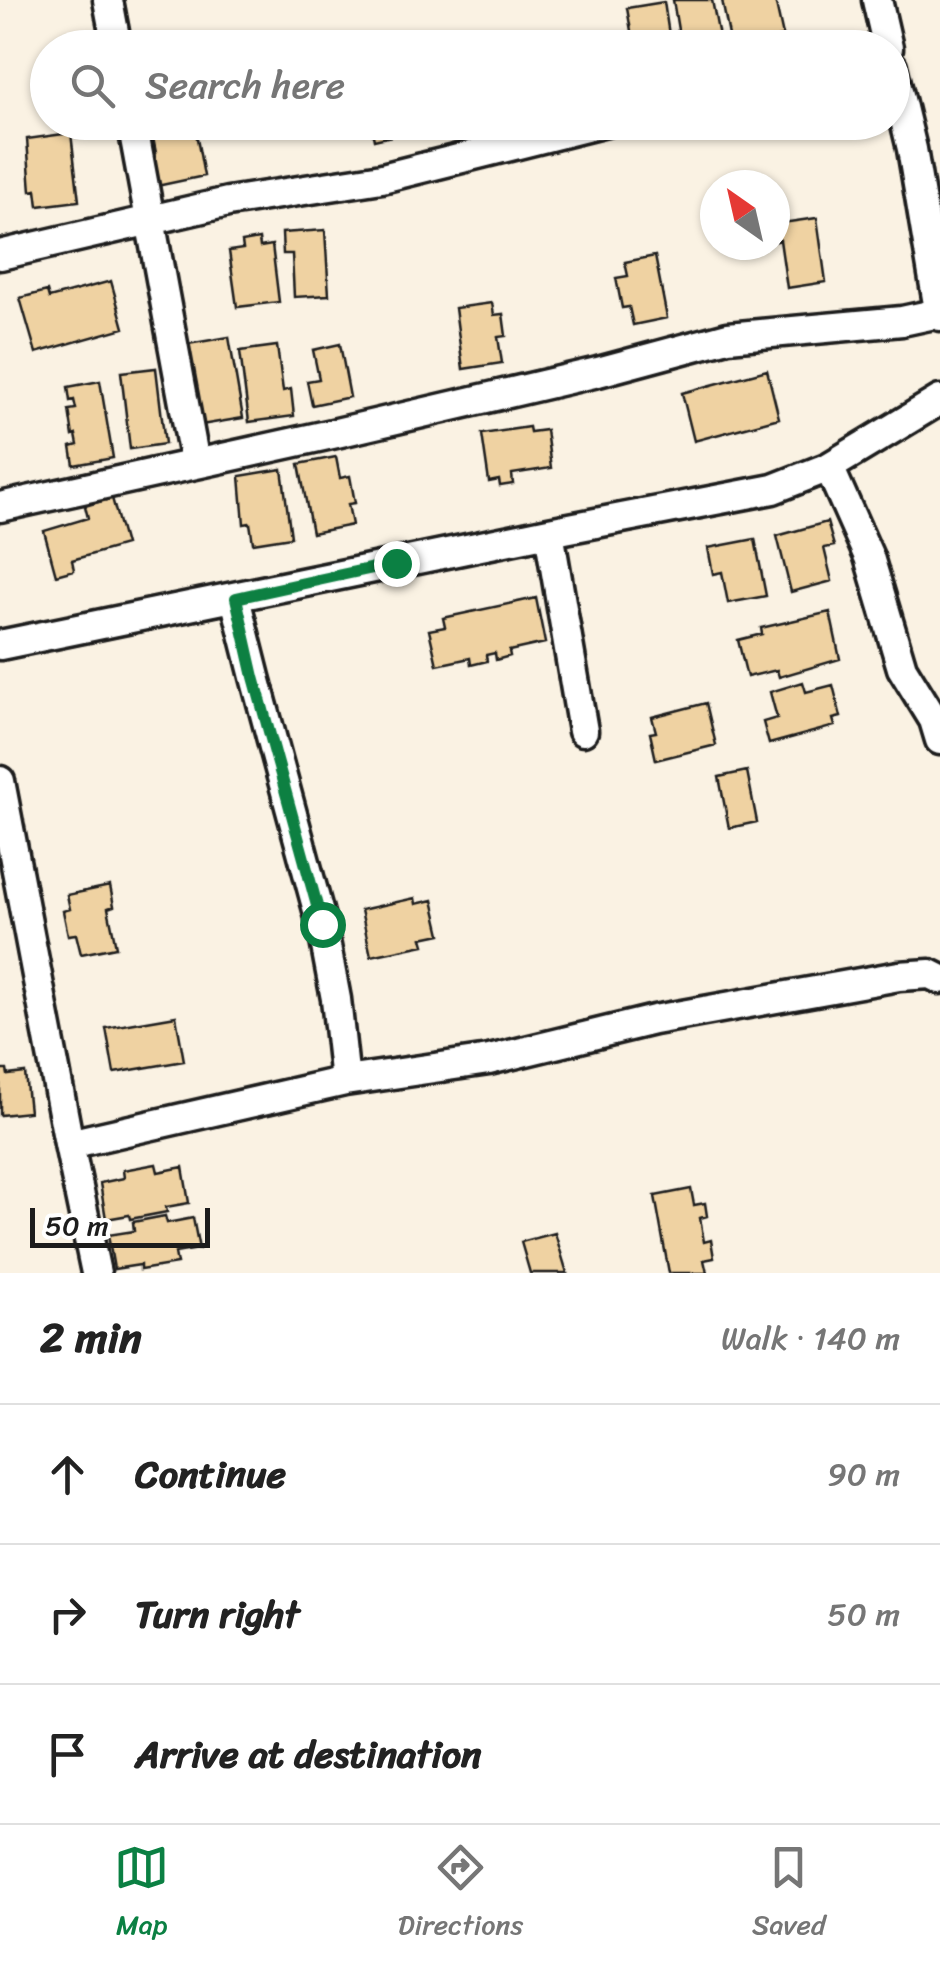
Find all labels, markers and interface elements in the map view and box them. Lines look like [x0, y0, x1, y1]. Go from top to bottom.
search box [30, 30, 910, 140]
text: Search here [145, 52, 345, 119]
icon: search [65, 58, 120, 113]
north arrow [700, 170, 790, 260]
route end [374, 541, 420, 587]
route start [300, 902, 346, 948]
text: 50 m [45, 1201, 109, 1250]
scale bar [30, 1203, 210, 1248]
text: 2 min [40, 1301, 142, 1375]
text: Walk · 140 m [721, 1310, 900, 1367]
text: Continue [135, 1441, 286, 1508]
text: 90 m [827, 1446, 900, 1503]
icon: ahead [40, 1447, 95, 1502]
text: Turn right [135, 1581, 300, 1648]
text: 50 m [827, 1586, 900, 1643]
icon: right [40, 1587, 95, 1642]
text: Arrive at destination [135, 1721, 482, 1788]
icon: arrive [40, 1727, 95, 1782]
tab: Map [114, 1840, 169, 1949]
tab: Directions [398, 1840, 523, 1949]
tab: Saved [752, 1840, 826, 1949]

